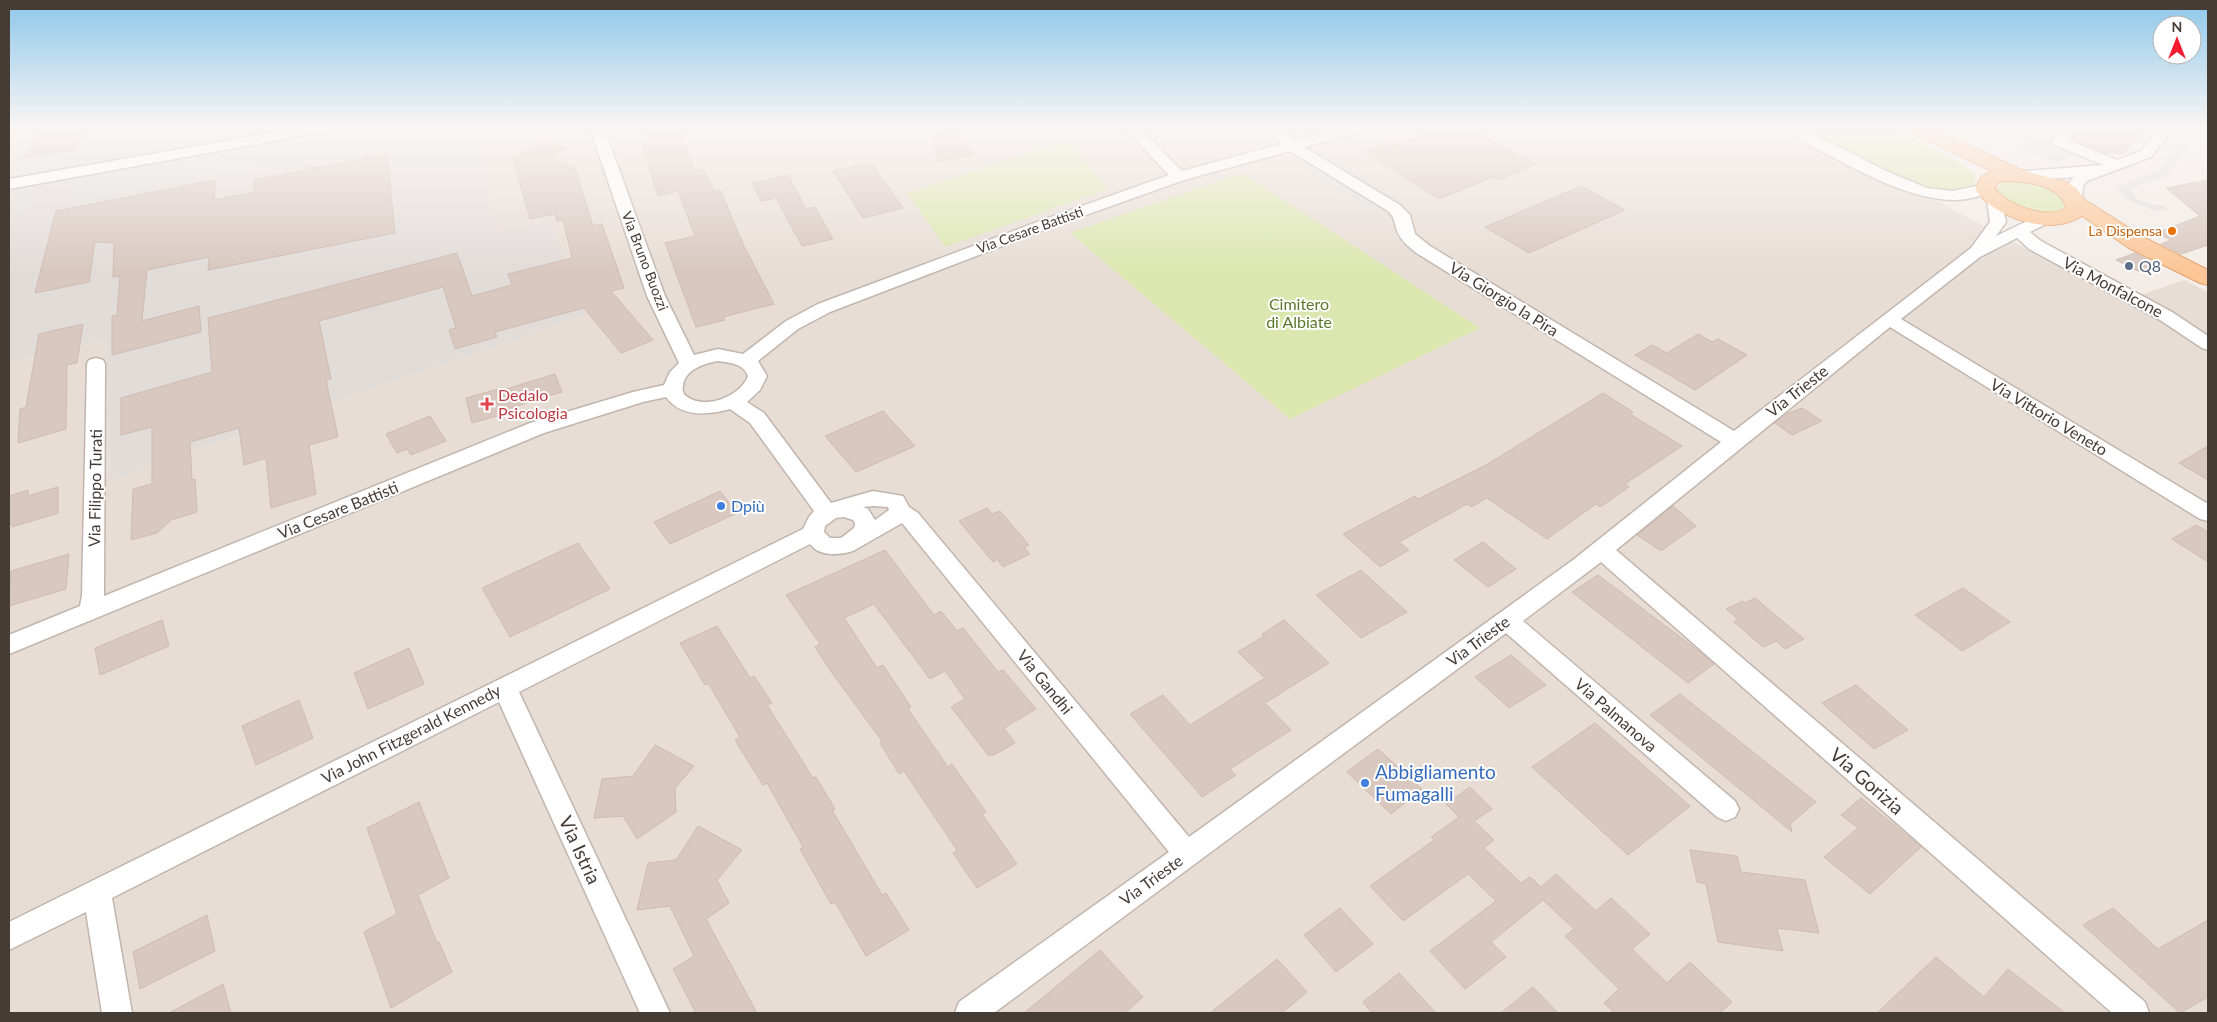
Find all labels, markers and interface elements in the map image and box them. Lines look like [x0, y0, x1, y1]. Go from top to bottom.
north arrow [2152, 15, 2202, 65]
text: N [2172, 18, 2182, 35]
street label: Via Cesare Battisti [974, 202, 1086, 257]
street label: Via Bruno Buozzi [619, 209, 672, 313]
place label: La Dispensa [2088, 222, 2162, 239]
marker: La Dispensa [2166, 225, 2178, 237]
street label: Via Monfalcone [2060, 252, 2166, 321]
place label: Q8 [2139, 256, 2161, 275]
street label: Via Giorgio la Pira [1446, 257, 1562, 340]
marker: Q8 [2123, 260, 2135, 272]
park label: Cimitero di Albiate [1266, 294, 1332, 331]
street label: Via Trieste [1762, 361, 1831, 421]
street label: Via Vittorio Veneto [1987, 374, 2111, 459]
place label: Dedalo Psicologia [498, 385, 568, 422]
marker: Dedalo Psicologia [480, 397, 494, 411]
street label: Via Filippo Turati [84, 429, 105, 547]
street label: Via Cesare Battisti [275, 477, 401, 542]
place label: Dpiù [731, 496, 765, 515]
marker: Dpiù [715, 500, 727, 512]
street label: Via Trieste [1443, 611, 1513, 670]
street label: Via Gandhi [1014, 646, 1077, 718]
street label: Via Palmanova [1571, 674, 1661, 755]
street label: Via John Fitzgerald Kennedy [318, 680, 504, 787]
street label: Via Gorizia [1826, 742, 1909, 819]
place label: Abbigliamento Fumagalli [1375, 760, 1496, 805]
marker: Abbigliamento Fumagalli [1359, 777, 1371, 789]
street label: Via Istria [555, 812, 606, 888]
street label: Via Trieste [1116, 850, 1186, 909]

